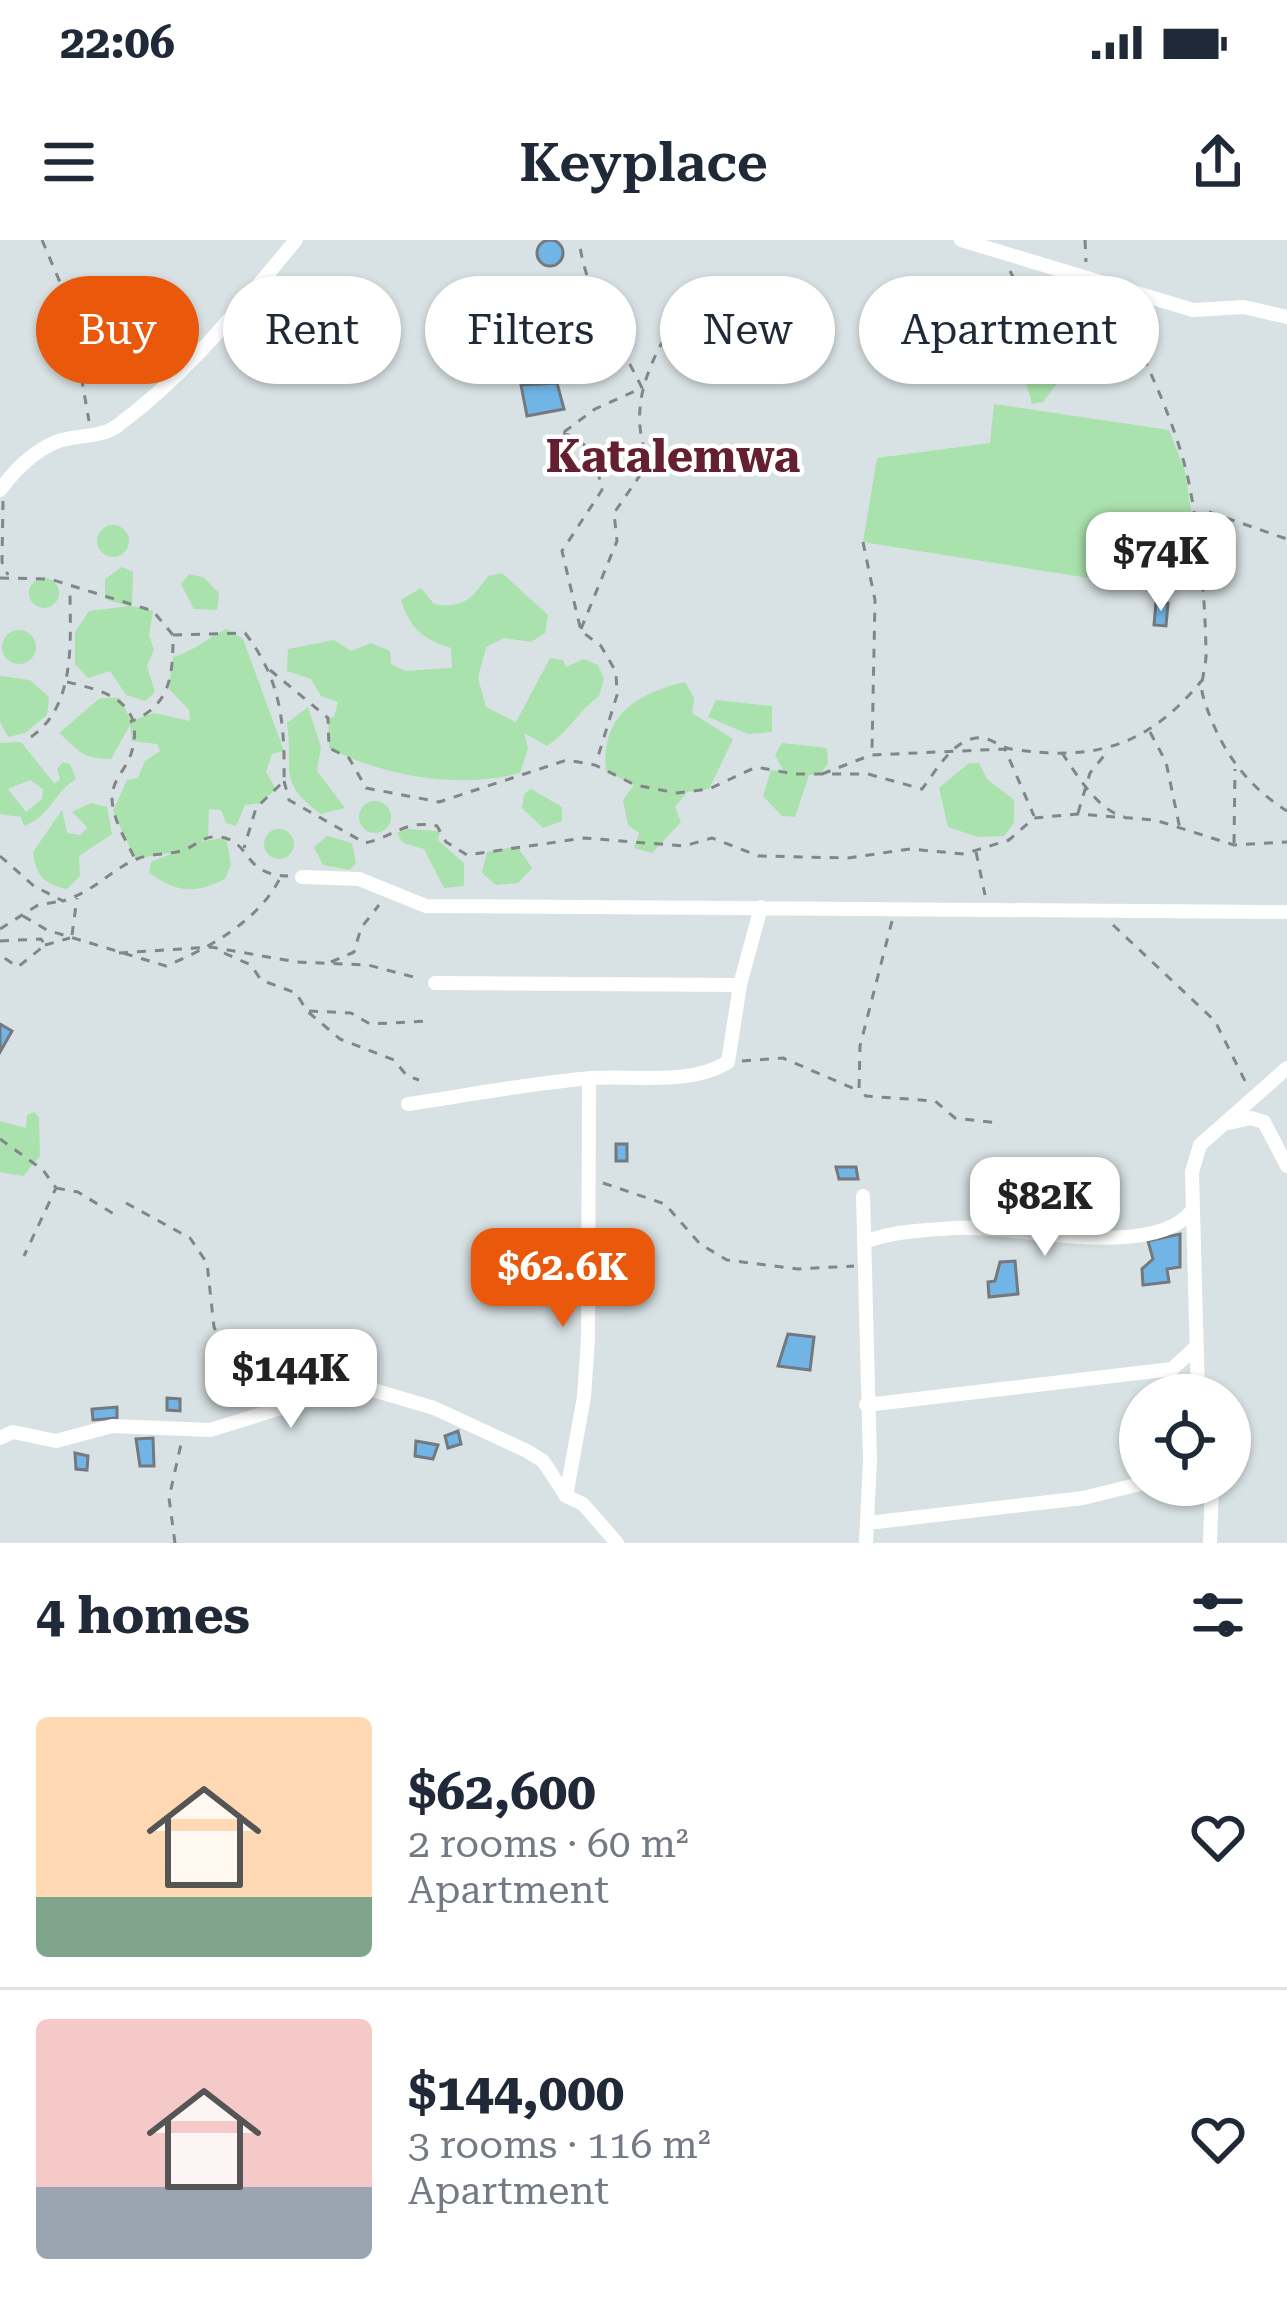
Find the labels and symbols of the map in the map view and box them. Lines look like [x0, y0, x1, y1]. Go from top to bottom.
district label: Katalemwa [546, 430, 800, 483]
pin: $74K [1090, 512, 1232, 614]
pin: $82K [974, 1157, 1116, 1259]
pin: $62.6K [465, 1228, 661, 1330]
pin: $144K [207, 1329, 375, 1431]

